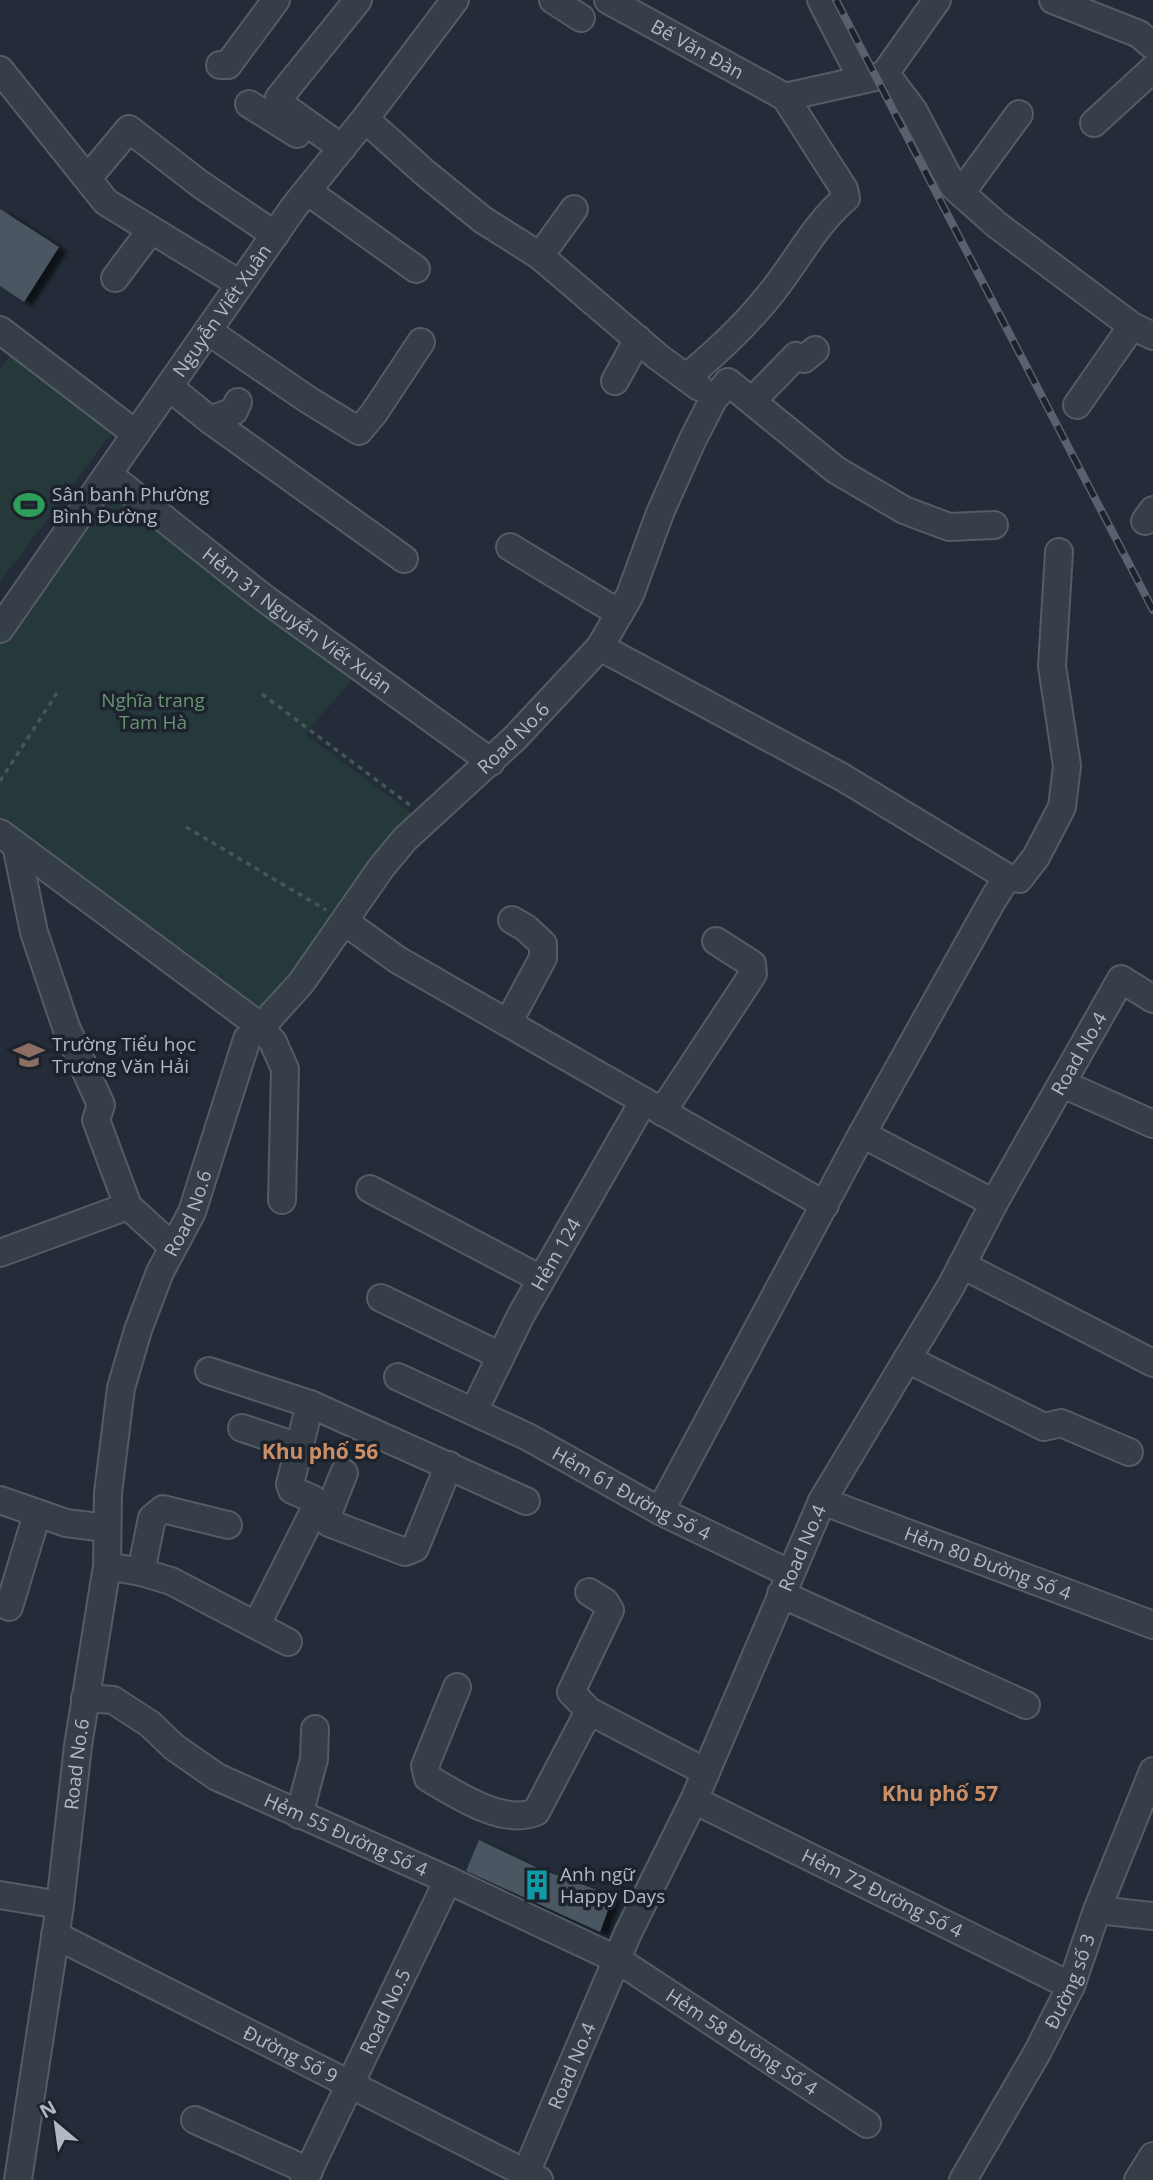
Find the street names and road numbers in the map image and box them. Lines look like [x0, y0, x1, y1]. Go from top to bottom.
street label: Bế Văn Đàn [646, 13, 749, 85]
street label: Nguyễn Viết Xuân [166, 239, 277, 382]
street label: Hẻm 31 Nguyễn Viết Xuân [197, 541, 398, 699]
street label: Road No.6 [471, 696, 555, 780]
street label: Road No.4 [1045, 1007, 1113, 1100]
street label: Road No.6 [158, 1167, 217, 1261]
street label: Hẻm 124 [525, 1213, 587, 1295]
street label: Hẻm 61 Đường Số 4 [547, 1440, 715, 1546]
street label: Road No.4 [772, 1501, 832, 1595]
street label: Hẻm 80 Đường Số 4 [901, 1520, 1075, 1606]
street label: Road No.6 [58, 1717, 95, 1811]
street label: Hẻm 55 Đường Số 4 [260, 1787, 432, 1882]
street label: Hẻm 72 Đường Số 4 [797, 1842, 967, 1944]
street label: Đường số 3 [1038, 1930, 1101, 2034]
street label: Road No.5 [353, 1964, 417, 2058]
street label: Hẻm 58 Đường Số 4 [661, 1982, 823, 2101]
street label: Road No.4 [542, 2018, 602, 2113]
street label: Đường Số 9 [239, 2019, 342, 2089]

